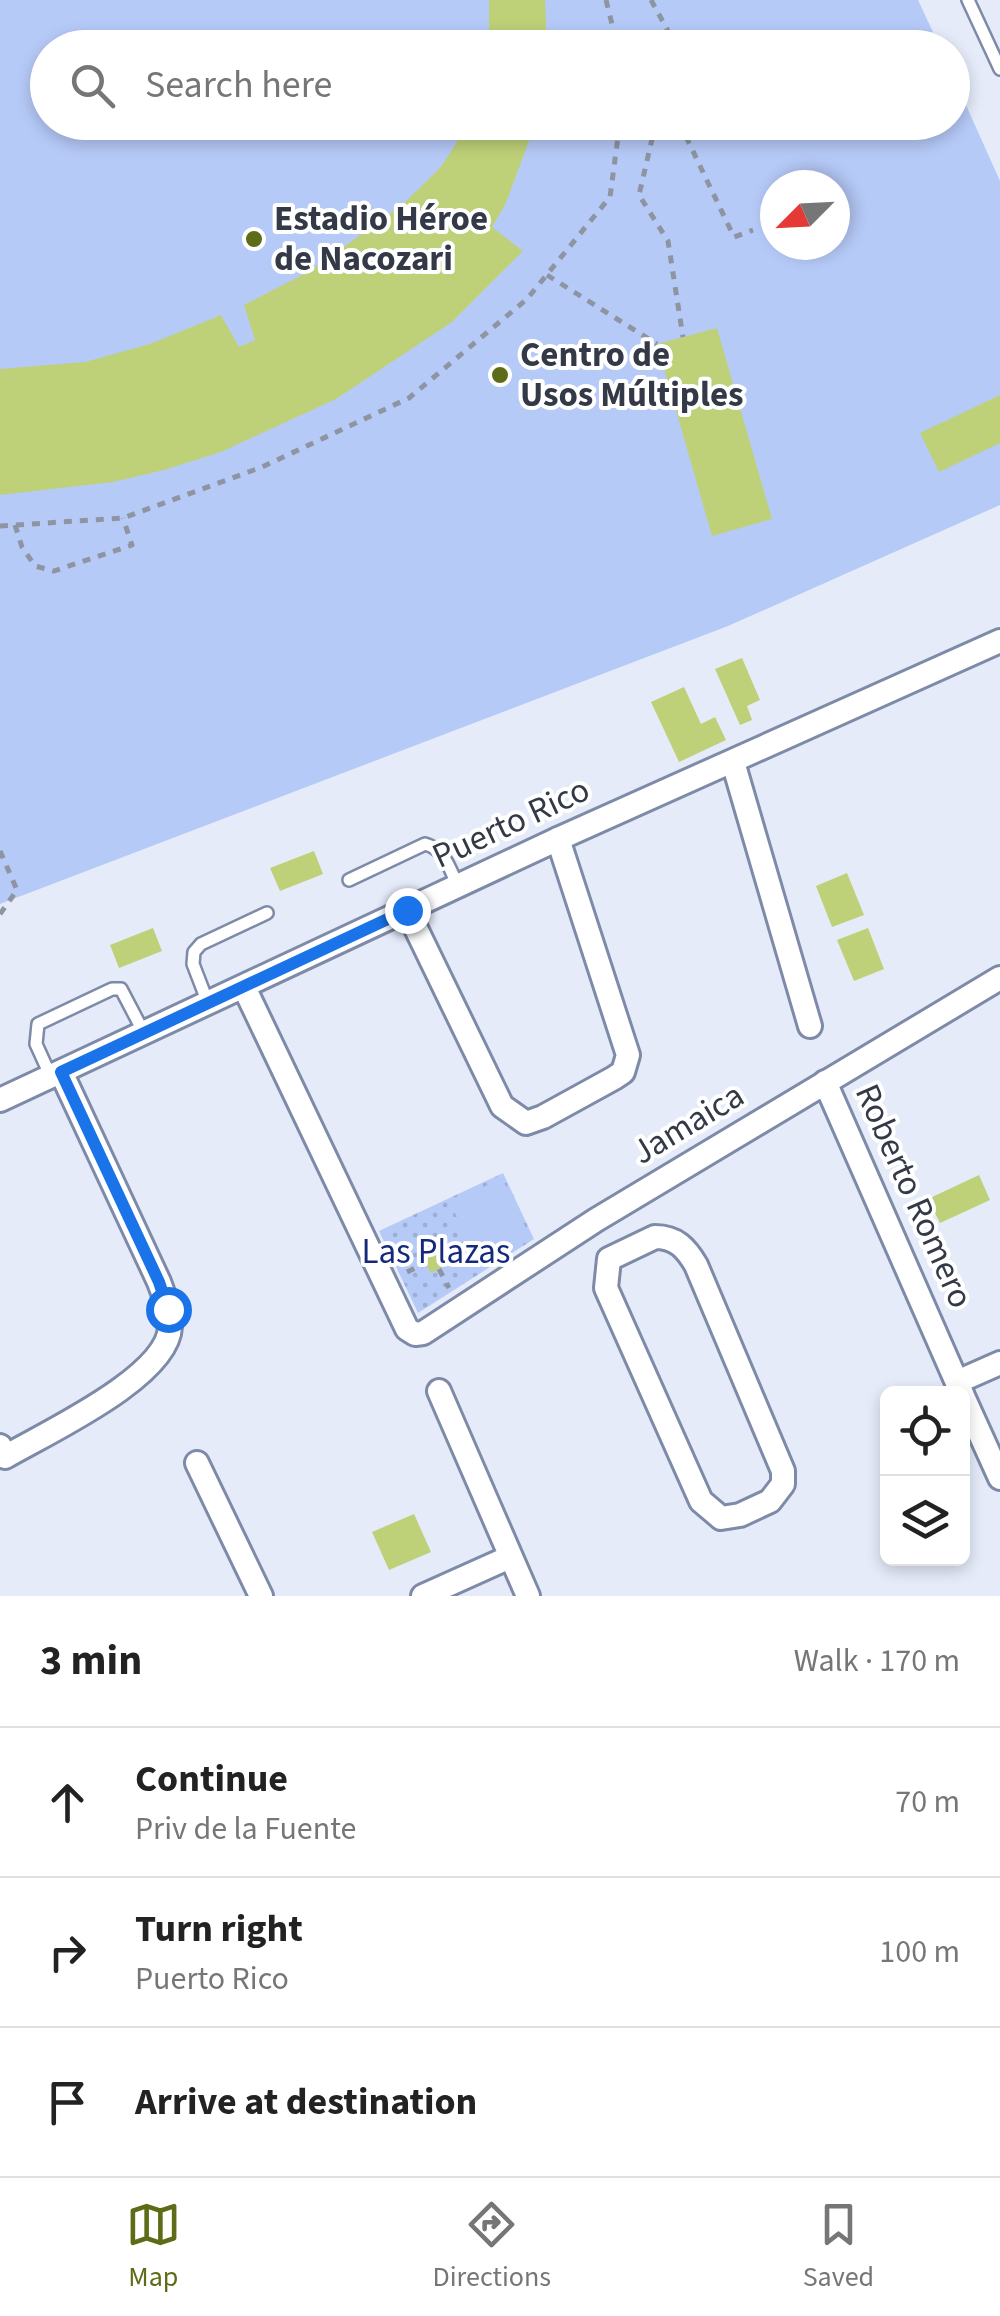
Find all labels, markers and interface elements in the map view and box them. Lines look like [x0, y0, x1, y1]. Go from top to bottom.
search box [30, 30, 970, 140]
icon: search [65, 58, 120, 113]
text: Search here [145, 58, 332, 112]
north arrow [760, 170, 850, 260]
place label: Estadio Héroe de Nacozari [274, 194, 488, 284]
marker: Estadio Héroe de Nacozari [243, 228, 265, 250]
place label: Centro de Usos Múltiples [520, 330, 744, 420]
marker: Centro de Usos Múltiples [489, 364, 511, 386]
street label: Puerto Rico [424, 765, 598, 881]
route end [385, 888, 431, 934]
street label: Jamaica [622, 1071, 754, 1177]
street label: Roberto Romero [842, 1076, 986, 1316]
park label: Las Plazas [361, 1227, 511, 1277]
route start [146, 1287, 192, 1333]
map controls [880, 1386, 970, 1566]
button: locate [880, 1386, 970, 1476]
button: layers [880, 1476, 970, 1566]
text: 3 min [40, 1631, 142, 1691]
text: Walk · 170 m [794, 1638, 960, 1684]
text: Continue [135, 1752, 288, 1806]
icon: ahead [40, 1775, 95, 1830]
text: 70 m [895, 1779, 960, 1825]
text: Priv de la Fuente [135, 1806, 356, 1852]
text: Turn right [135, 1902, 303, 1956]
icon: right [40, 1925, 95, 1980]
text: 100 m [879, 1929, 960, 1975]
text: Puerto Rico [135, 1956, 289, 2002]
icon: arrive [40, 2075, 95, 2130]
text: Arrive at destination [135, 2075, 477, 2129]
tab: Map [126, 2197, 181, 2297]
tab: Directions [433, 2197, 551, 2297]
tab: Saved [803, 2197, 874, 2297]

